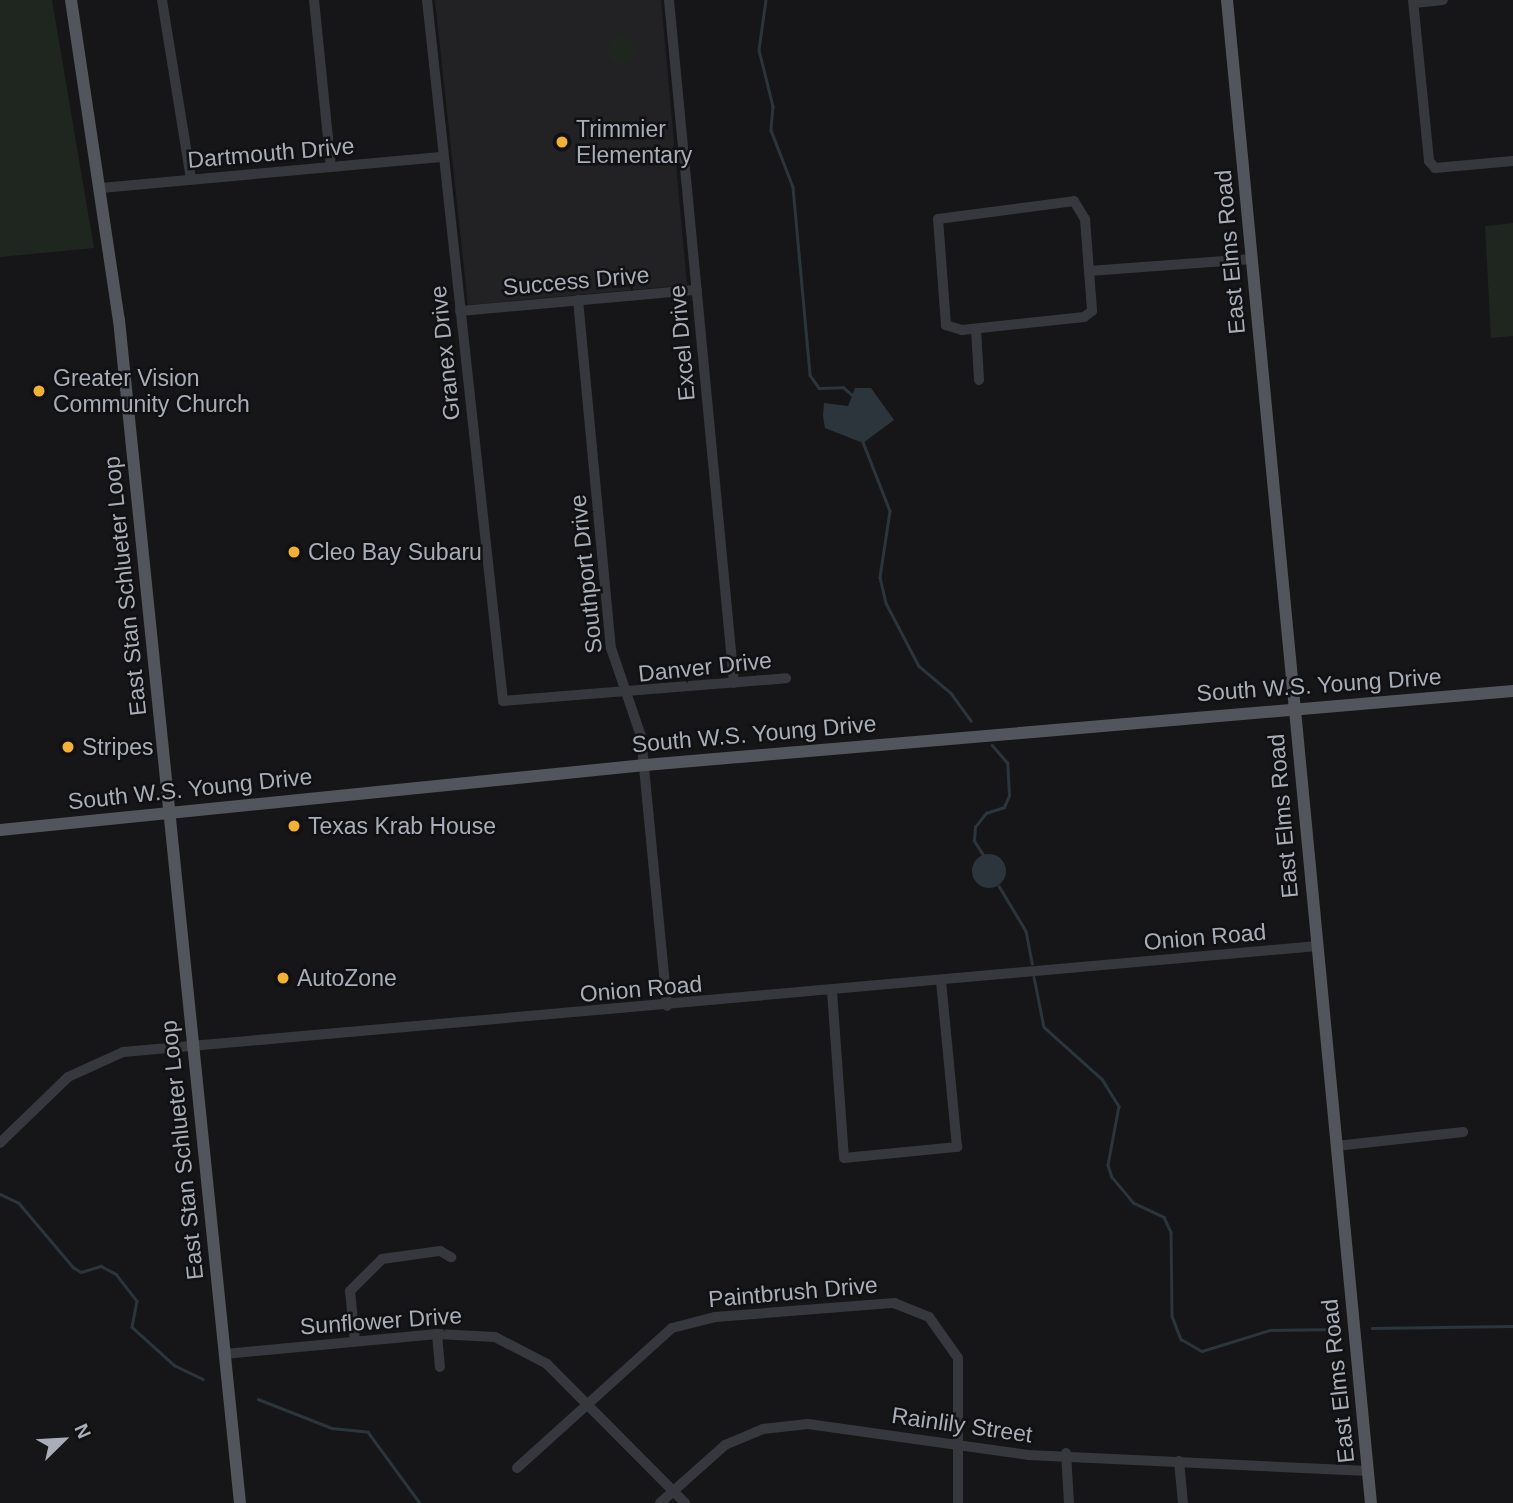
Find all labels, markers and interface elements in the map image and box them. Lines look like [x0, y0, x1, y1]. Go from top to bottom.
place label: Trimmier Elementary [576, 115, 692, 169]
street label: Dartmouth Drive [186, 132, 356, 174]
marker: Trimmier Elementary [554, 134, 570, 150]
street label: East Elms Road [1209, 169, 1251, 335]
street label: Success Drive [502, 261, 650, 301]
street label: Granex Drive [424, 284, 466, 422]
street label: Excel Drive [663, 284, 701, 402]
place label: Greater Vision Community Church [53, 364, 250, 418]
marker: Greater Vision Community Church [31, 383, 47, 399]
street label: East Stan Schlueter Loop [98, 455, 152, 717]
street label: Southport Drive [564, 493, 608, 655]
place label: Cleo Bay Subaru [308, 538, 482, 566]
marker: Cleo Bay Subaru [286, 544, 302, 560]
street label: Danver Drive [637, 646, 773, 688]
street label: South W.S. Young Drive [1195, 663, 1443, 707]
street label: South W.S. Young Drive [630, 710, 878, 758]
place label: Stripes [82, 733, 154, 761]
street label: East Elms Road [1262, 733, 1304, 899]
marker: Stripes [60, 739, 76, 755]
street label: South W.S. Young Drive [66, 762, 314, 816]
place label: Texas Krab House [308, 812, 496, 840]
marker: Texas Krab House [286, 818, 302, 834]
street label: Onion Road [1143, 918, 1267, 956]
place label: AutoZone [297, 964, 397, 992]
marker: AutoZone [275, 970, 291, 986]
street label: Onion Road [579, 970, 703, 1008]
street label: East Stan Schlueter Loop [155, 1019, 209, 1281]
street label: Paintbrush Drive [707, 1271, 879, 1313]
street label: East Elms Road [1316, 1298, 1360, 1464]
street label: Sunflower Drive [299, 1302, 463, 1340]
street label: Rainlily Street [890, 1401, 1034, 1449]
north arrow [28, 1405, 98, 1475]
text: N [70, 1421, 95, 1442]

